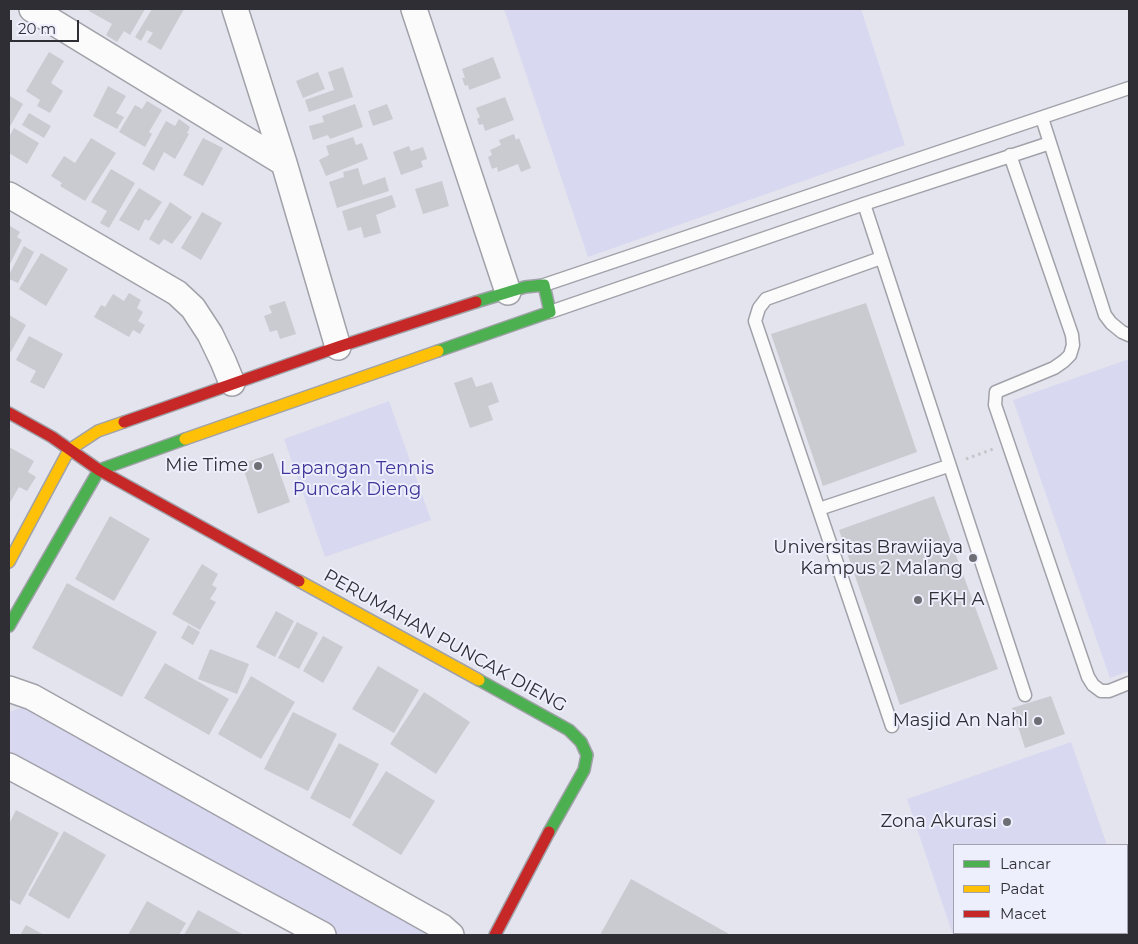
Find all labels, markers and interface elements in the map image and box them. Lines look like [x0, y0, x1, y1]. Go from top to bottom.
scale bar [12, 10, 81, 42]
text: 20 m [18, 19, 56, 38]
place label: Mie Time [165, 455, 248, 477]
park label: Lapangan Tennis Puncak Dieng [280, 458, 434, 500]
marker: Mie Time [252, 460, 264, 472]
place label: Universitas Brawijaya Kampus 2 Malang [773, 537, 963, 580]
marker: Universitas Brawijaya Kampus 2 Malang [967, 552, 979, 564]
street label: PERUMAHAN PUNCAK DIENG [320, 565, 570, 717]
place label: FKH A [928, 589, 984, 611]
marker: FKH A [912, 594, 924, 606]
place label: Masjid An Nahl [893, 710, 1028, 732]
marker: Masjid An Nahl [1032, 715, 1044, 727]
place label: Zona Akurasi [880, 811, 997, 833]
marker: Zona Akurasi [1001, 816, 1013, 828]
legend [953, 844, 1128, 934]
text: Lancar [1000, 854, 1051, 873]
text: Padat [1000, 879, 1045, 898]
text: Macet [1000, 904, 1047, 923]

